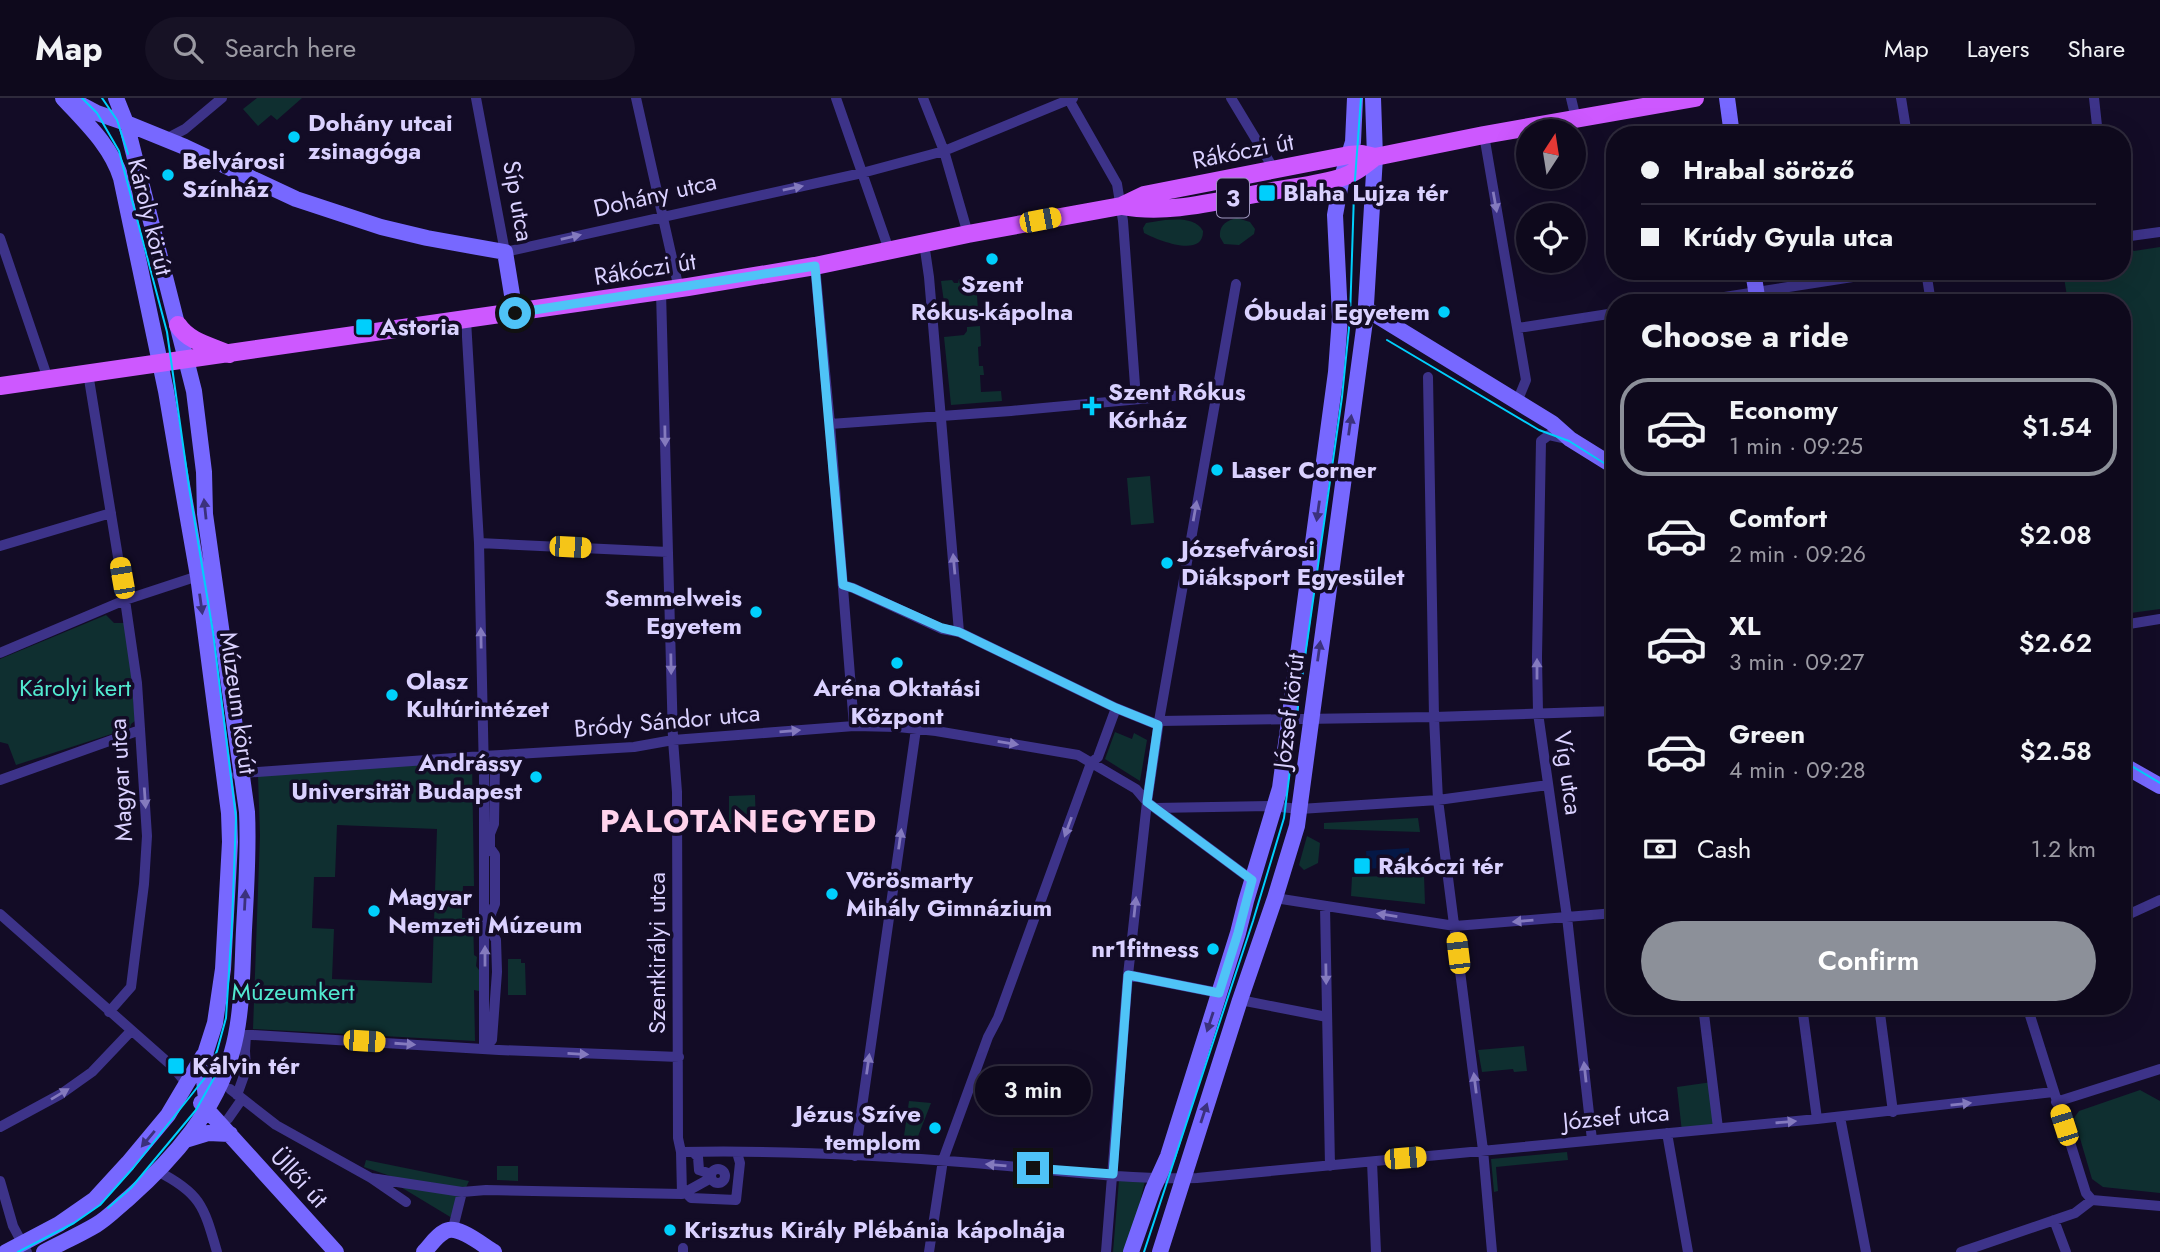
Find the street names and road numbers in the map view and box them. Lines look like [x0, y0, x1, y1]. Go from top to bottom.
street label: Rákóczi út [1189, 123, 1297, 177]
street label: Károly körút [119, 155, 182, 279]
street label: Síp utca [494, 158, 543, 244]
street label: Dohány utca [590, 163, 720, 226]
road number: 3 [1217, 178, 1249, 218]
street label: Rákóczi út [591, 243, 699, 294]
street label: Múzeum körút [211, 629, 266, 777]
street label: József körút [1264, 651, 1313, 773]
street label: Bródy Sándor utca [572, 695, 762, 746]
street label: Magyar utca [100, 717, 141, 843]
street label: Víg utca [1545, 729, 1592, 817]
street label: Szentkirályi utca [639, 872, 674, 1034]
street label: József utca [1558, 1094, 1671, 1139]
street label: Üllői út [262, 1140, 337, 1216]

